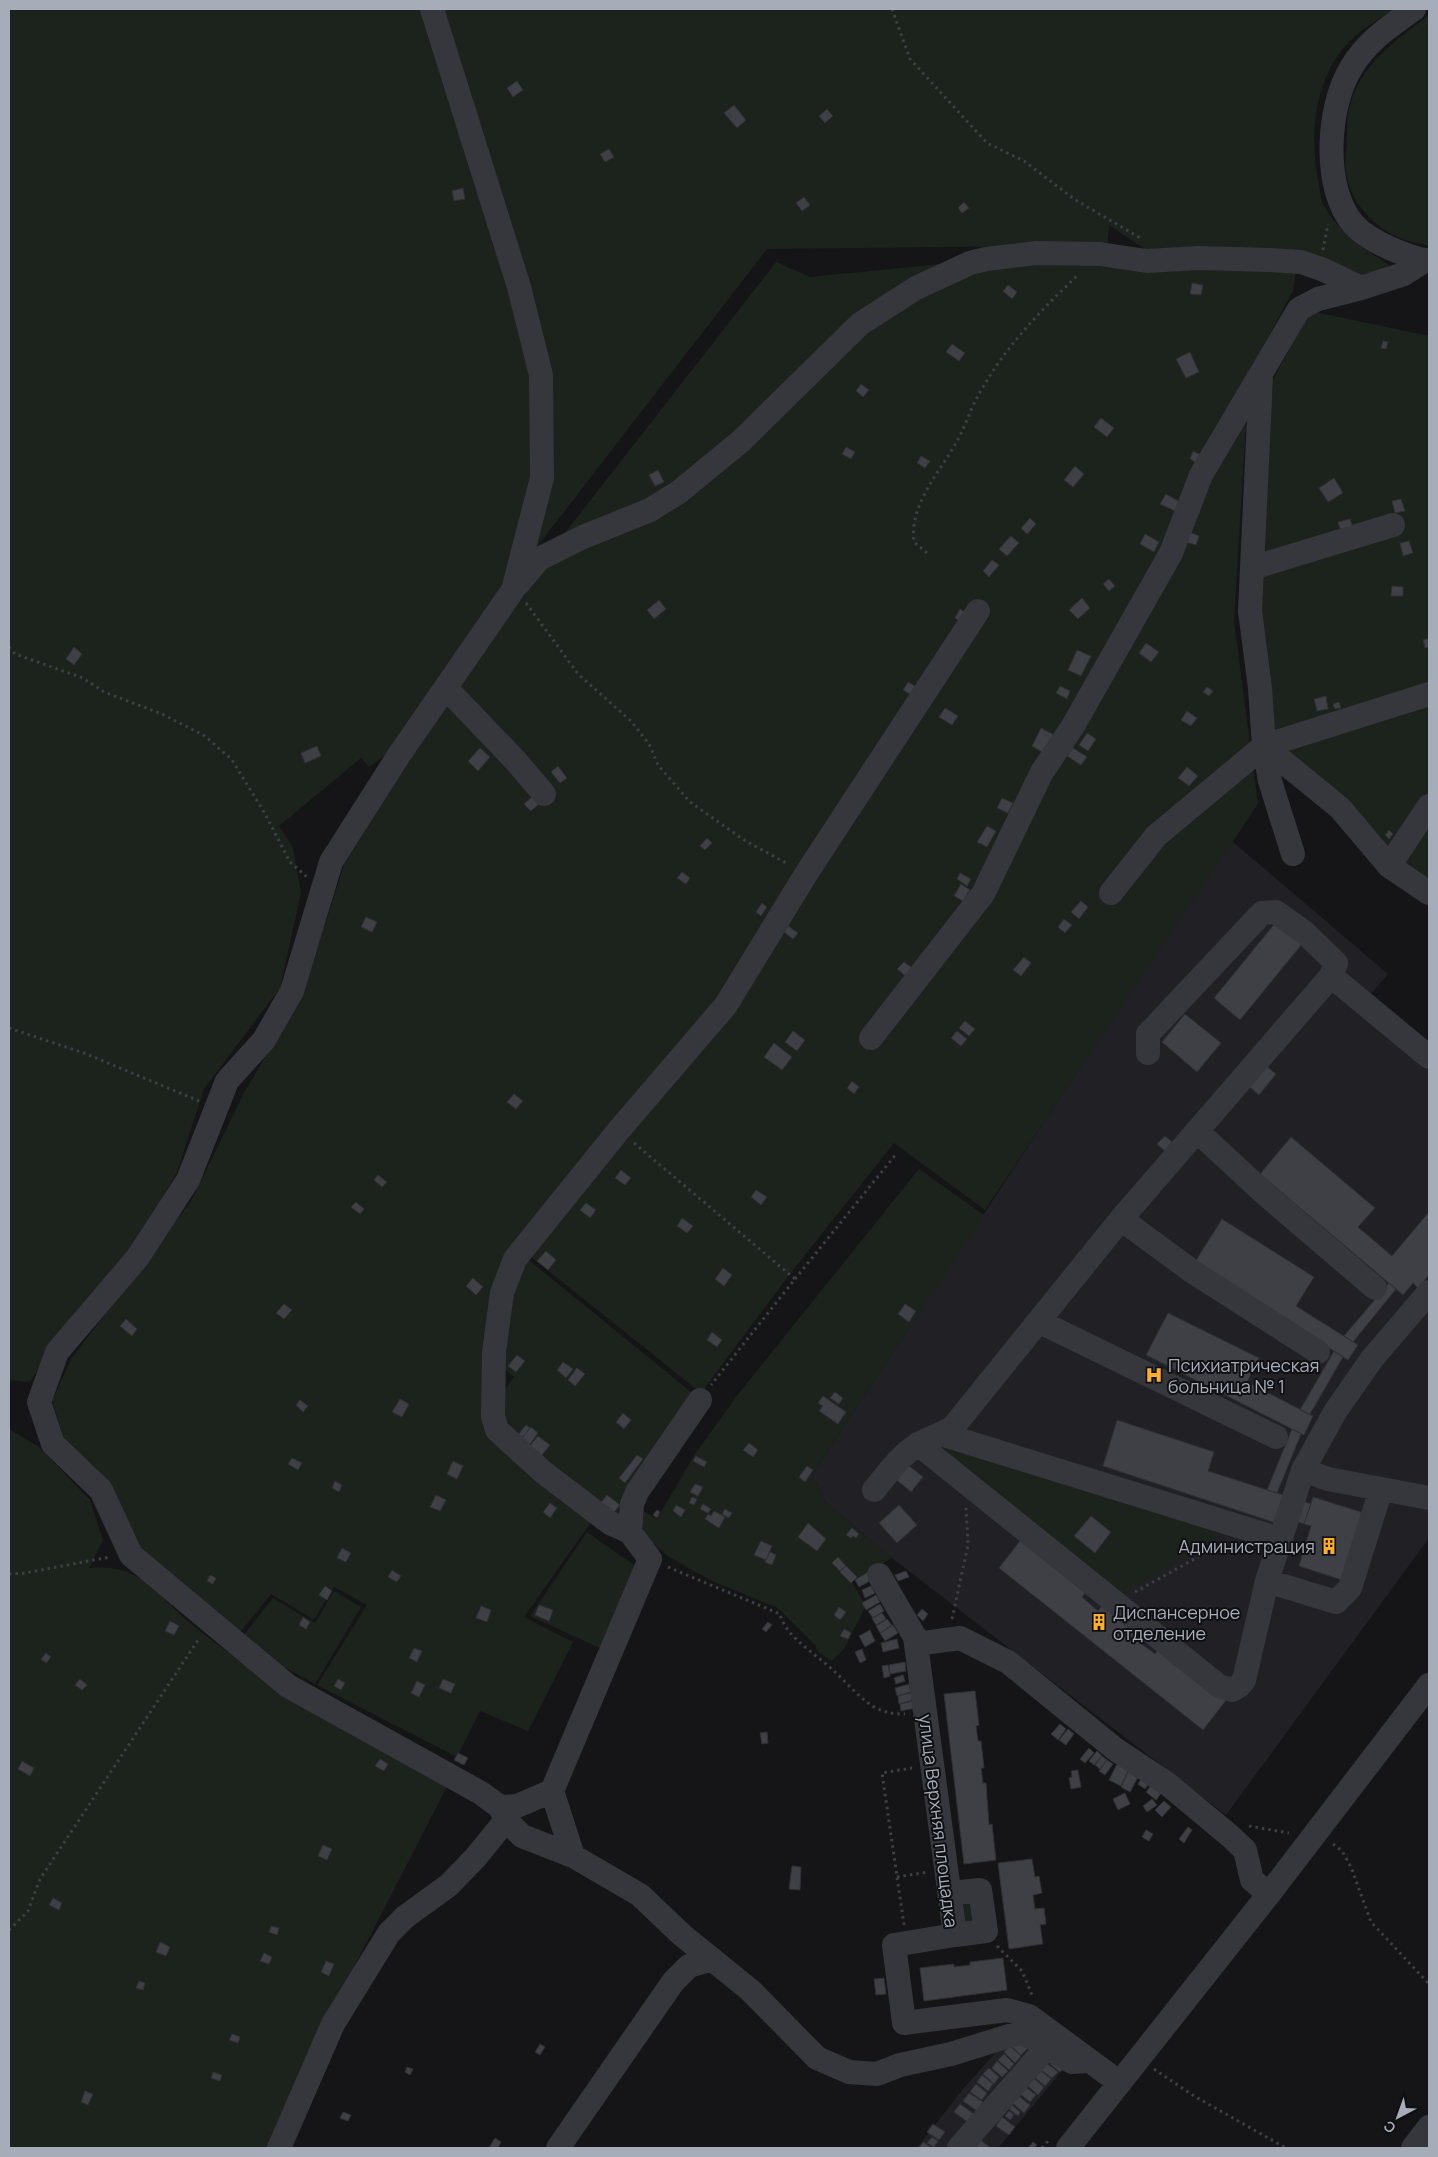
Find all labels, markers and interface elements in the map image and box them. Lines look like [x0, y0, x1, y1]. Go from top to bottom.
place label: Психиатрическая больница № 1 [1168, 1353, 1320, 1398]
hospital icon: Психиатрическая больница № 1 [1144, 1365, 1164, 1385]
place label: Администрация [1178, 1534, 1315, 1558]
building icon: Администрация [1319, 1536, 1339, 1556]
place label: Диспансерное отделение [1113, 1600, 1240, 1645]
building icon: Диспансерное отделение [1089, 1612, 1109, 1632]
street label: улица Верхняя площадка [914, 1713, 964, 1929]
north arrow [1373, 2092, 1423, 2142]
text: С [1379, 2117, 1399, 2138]

